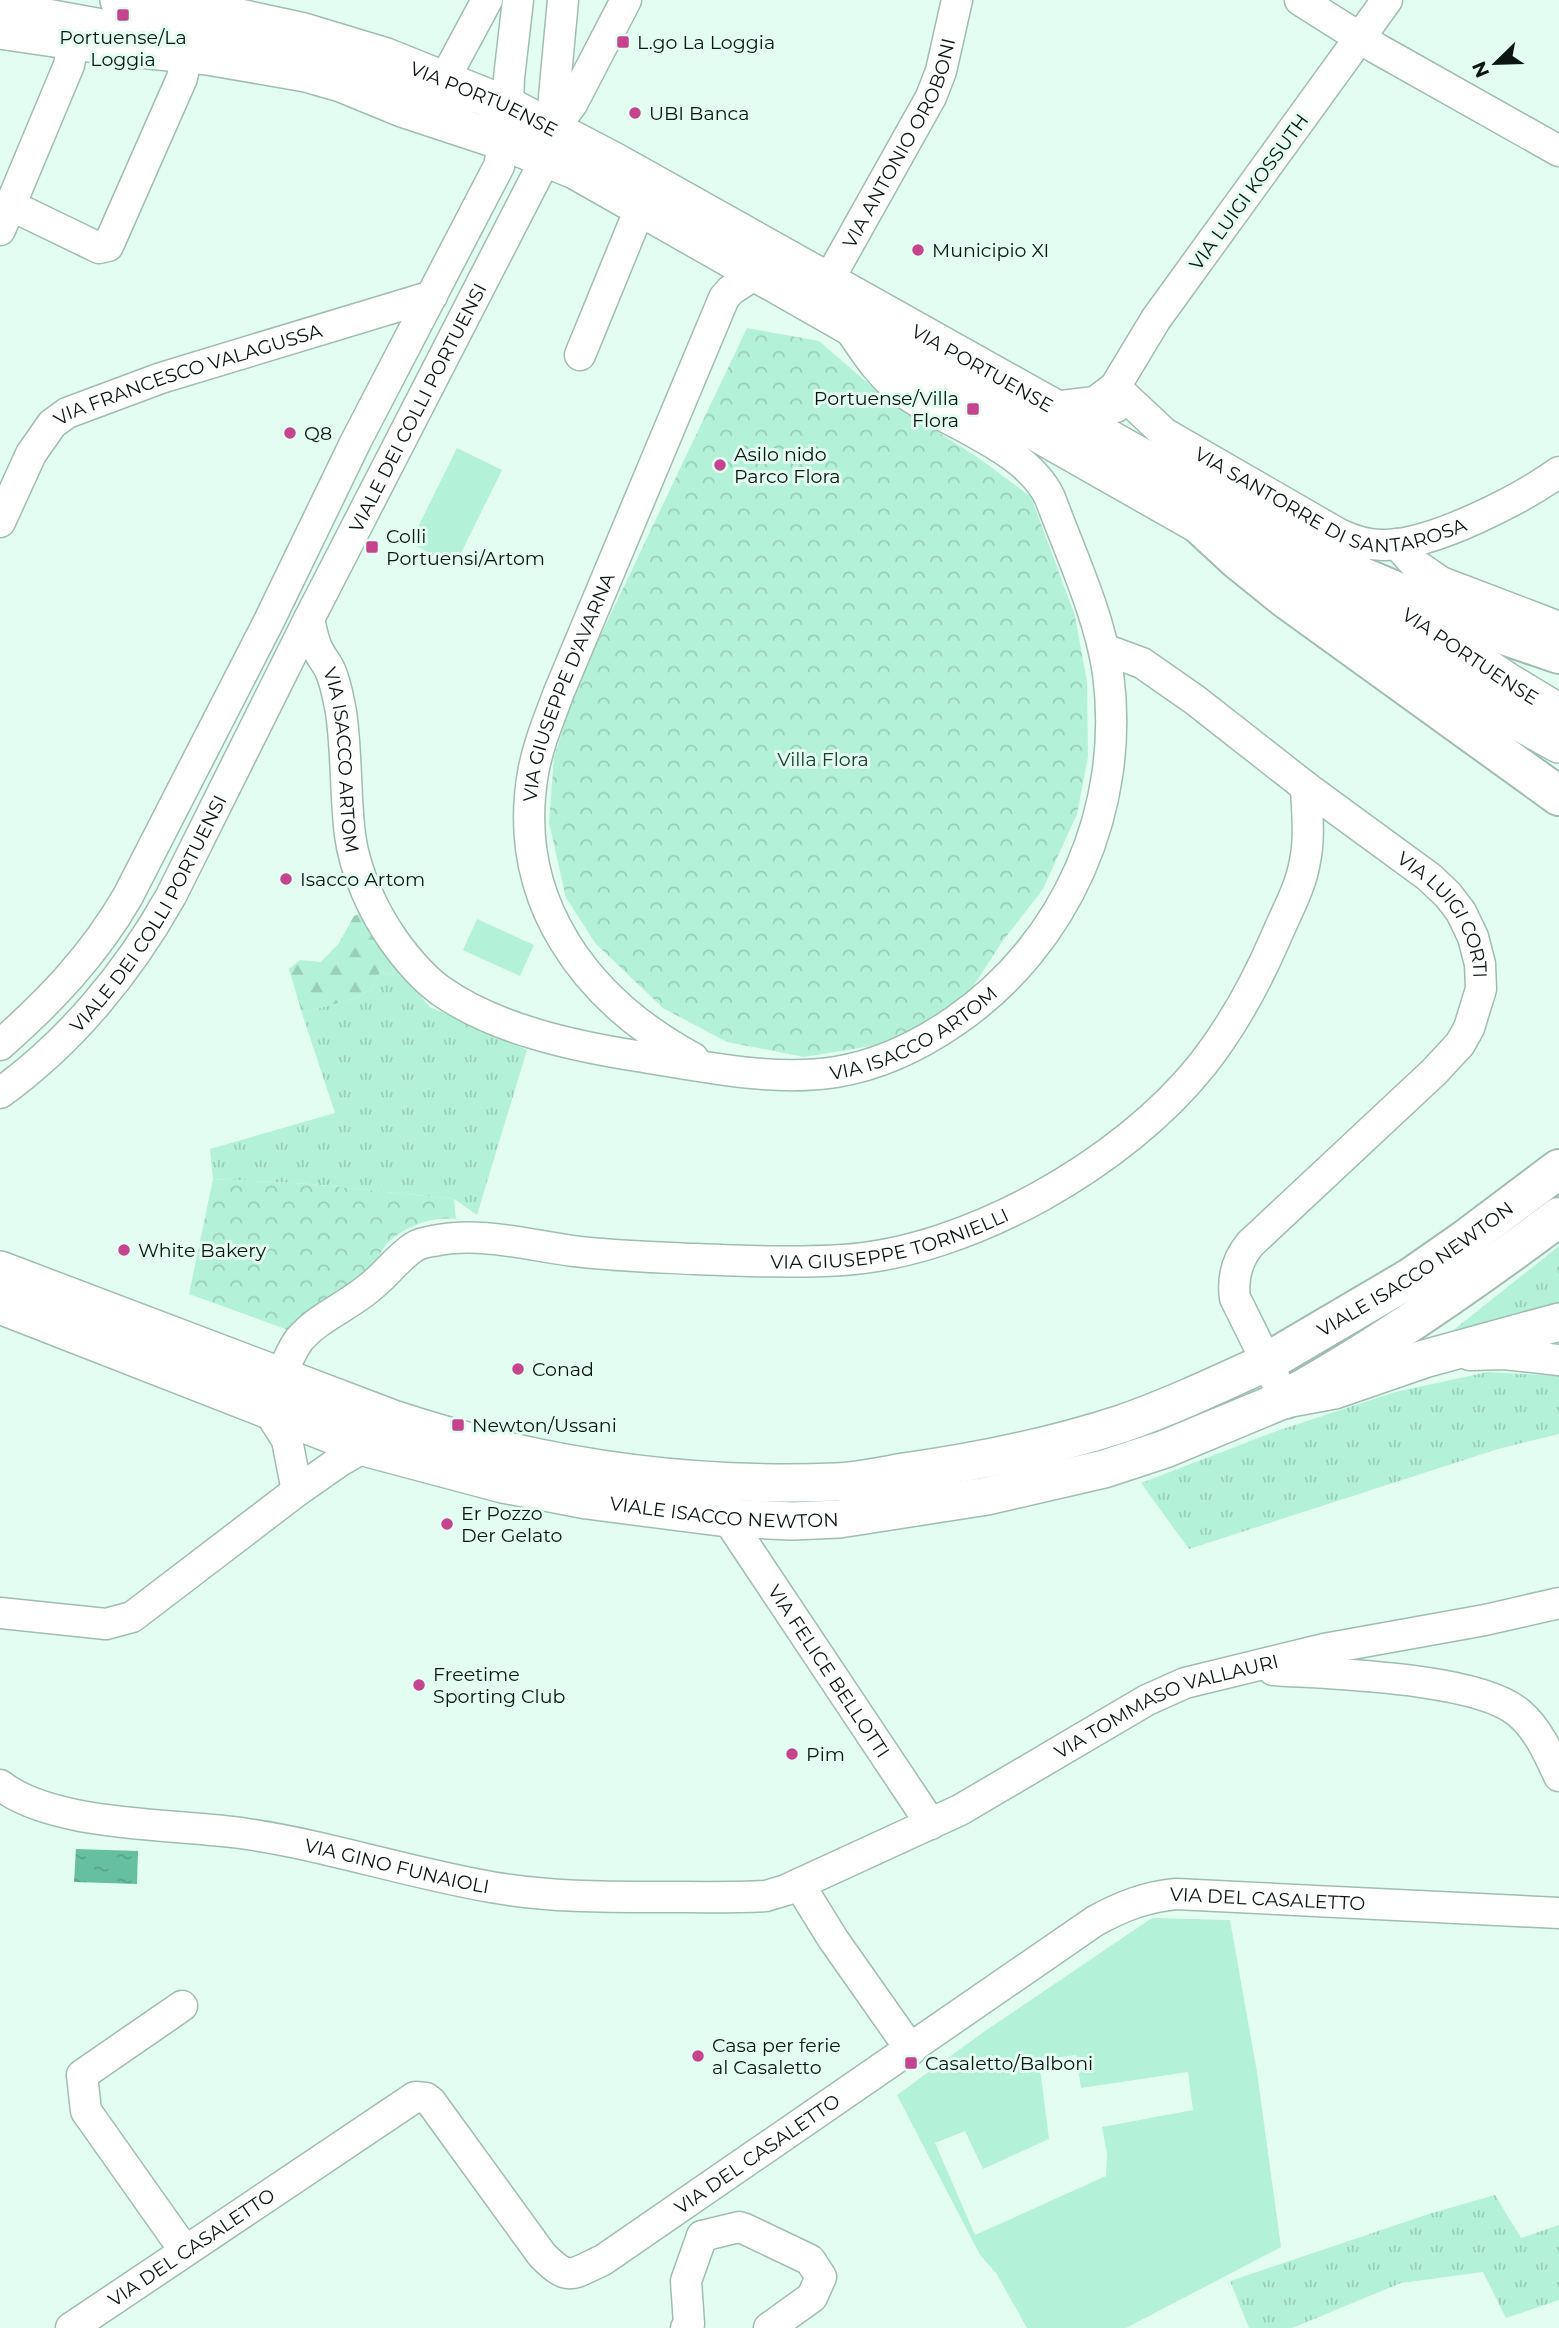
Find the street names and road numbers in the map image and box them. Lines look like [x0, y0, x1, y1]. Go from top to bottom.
street label: VIA ANTONIO OROBONI [837, 36, 960, 252]
street label: VIA PORTUENSE [407, 56, 561, 141]
street label: VIA LUIGI KOSSUTH [1185, 109, 1313, 275]
street label: VIALE DEI COLLI PORTUENSI [344, 279, 491, 536]
street label: VIA FRANCESCO VALAGUSSA [49, 318, 325, 430]
street label: VIA PORTUENSE [908, 319, 1057, 417]
street label: VIA SANTORRE DI SANTAROSA [1191, 442, 1470, 557]
street label: VIA GIUSEPPE D'AVARNA [518, 569, 619, 803]
street label: VIA PORTUENSE [1398, 603, 1543, 709]
street label: VIA ISACCO ARTOM [319, 664, 364, 855]
street label: VIALE DEI COLLI PORTUENSI [65, 791, 231, 1037]
street label: VIA LUIGI CORTI [1393, 846, 1492, 978]
street label: VIA ISACCO ARTOM [828, 981, 1002, 1084]
street label: VIALE ISACCO NEWTON [1313, 1196, 1518, 1341]
street label: VIA GIUSEPPE TORNIELLI [770, 1203, 1012, 1273]
street label: VIALE ISACCO NEWTON [608, 1492, 839, 1533]
street label: VIA FELICE BELLOTTI [763, 1580, 895, 1762]
street label: VIA TOMMASO VALLAURI [1050, 1649, 1281, 1764]
street label: VIA GINO FUNAIOLI [303, 1833, 491, 1898]
street label: VIA DEL CASALETTO [1169, 1882, 1366, 1915]
street label: VIA DEL CASALETTO [670, 2089, 844, 2219]
street label: VIA DEL CASALETTO [104, 2183, 279, 2311]

